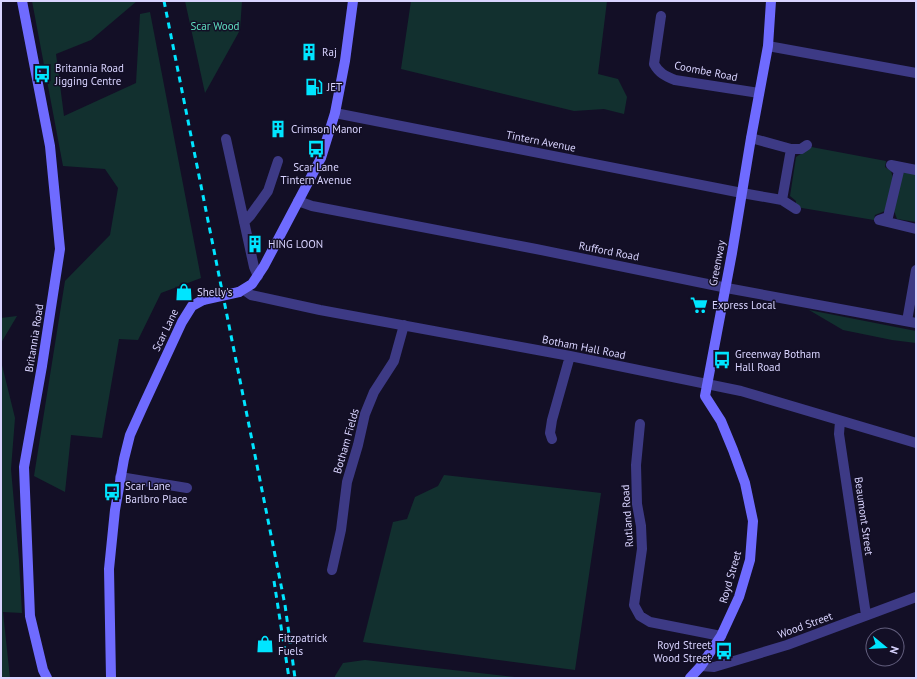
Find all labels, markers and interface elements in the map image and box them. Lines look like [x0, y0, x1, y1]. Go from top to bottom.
park label: Scar Wood [190, 19, 240, 33]
building icon: Raj [299, 42, 319, 62]
place label: Raj [322, 45, 337, 59]
street label: Coombe Road [673, 58, 739, 84]
place label: Britannia Road Jigging Centre [54, 61, 124, 88]
bus stop icon: Britannia Road Jigging Centre [32, 64, 52, 84]
fuel station icon: JET [304, 77, 324, 97]
place label: JET [326, 80, 342, 94]
building icon: Crimson Manor [268, 119, 288, 139]
place label: Crimson Manor [291, 122, 362, 136]
street label: Tintern Avenue [505, 127, 578, 155]
bus stop icon: Scar Lane Tintern Avenue [306, 139, 326, 159]
place label: Scar Lane Tintern Avenue [281, 160, 352, 187]
building icon: HING LOON [245, 234, 265, 254]
place label: HING LOON [268, 237, 323, 251]
street label: Rufford Road [578, 238, 640, 264]
street label: Greenway [706, 238, 728, 287]
shop icon: Shelly's [174, 282, 194, 302]
place label: Shelly's [197, 285, 233, 299]
supermarket icon: Express Local [689, 295, 709, 315]
place label: Express Local [712, 298, 776, 312]
street label: Britannia Road [22, 303, 46, 373]
street label: Scar Lane [149, 306, 181, 354]
street label: Botham Hall Road [541, 332, 627, 362]
place label: Greenway Botham Hall Road [735, 347, 820, 374]
bus stop icon: Greenway Botham Hall Road [712, 350, 732, 370]
street label: Botham Fields [330, 406, 362, 475]
street label: Beaumont Street [852, 476, 876, 556]
place label: Scar Lane Barlbro Place [125, 479, 188, 506]
bus stop icon: Scar Lane Barlbro Place [102, 482, 122, 502]
street label: Rutland Road [618, 484, 636, 548]
street label: Royd Street [716, 549, 744, 605]
street label: Wood Street [776, 609, 835, 641]
north arrow [865, 627, 905, 667]
place label: Fitzpatrick Fuels [278, 631, 328, 658]
shop icon: Fitzpatrick Fuels [255, 634, 275, 654]
place label: Royd Street Wood Street [654, 638, 711, 665]
bus stop icon: Royd Street Wood Street [714, 641, 734, 661]
text: N [887, 644, 902, 656]

